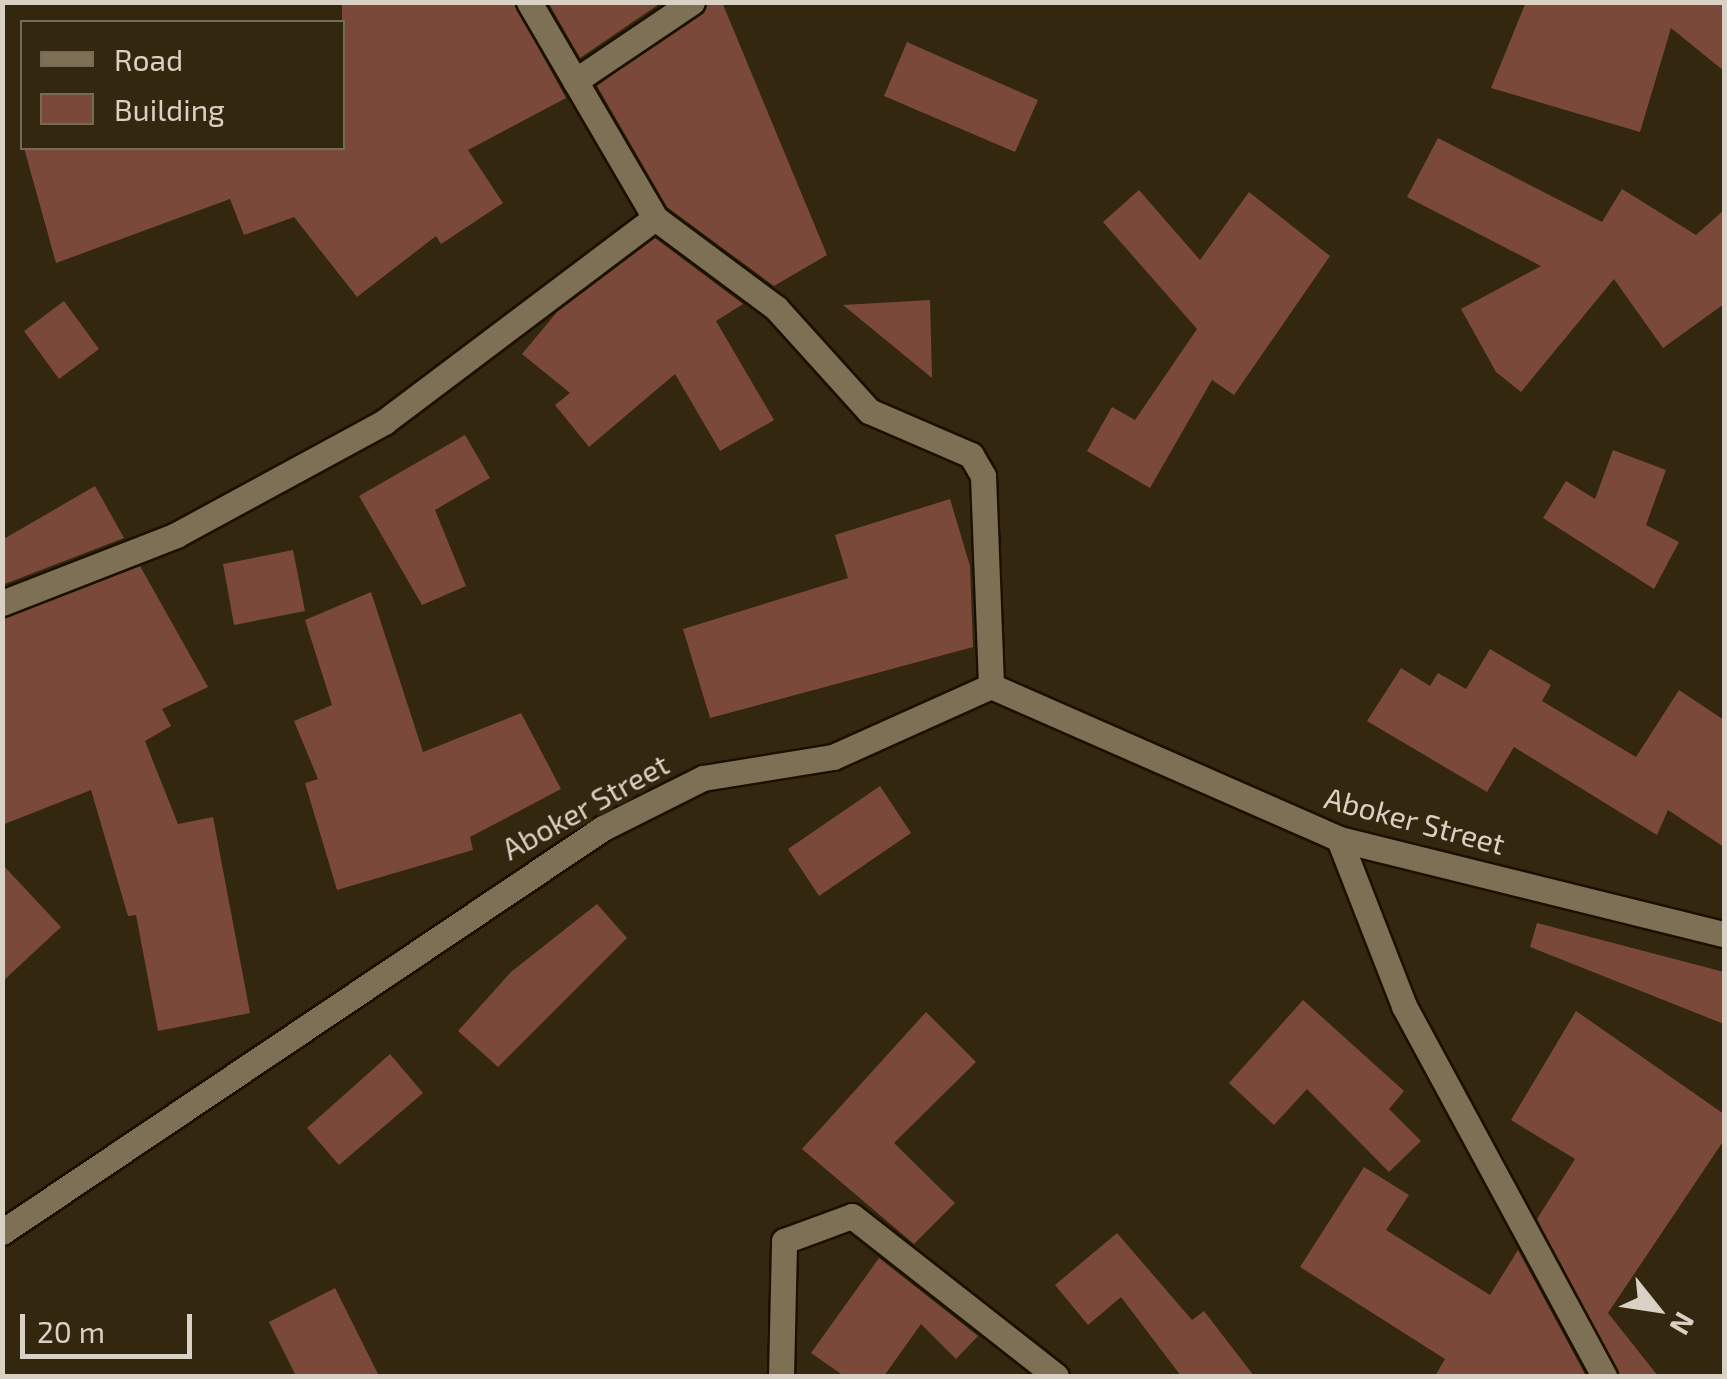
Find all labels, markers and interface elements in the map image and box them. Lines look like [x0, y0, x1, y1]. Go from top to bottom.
legend [20, 20, 345, 150]
text: Road [114, 41, 183, 77]
text: Building [114, 91, 225, 127]
street label: Aboker Street [495, 745, 675, 867]
street label: Aboker Street [1321, 779, 1509, 861]
north arrow [1607, 1259, 1707, 1359]
scale bar [25, 1294, 198, 1356]
text: N [1663, 1307, 1703, 1341]
text: 20 m [37, 1313, 105, 1349]

